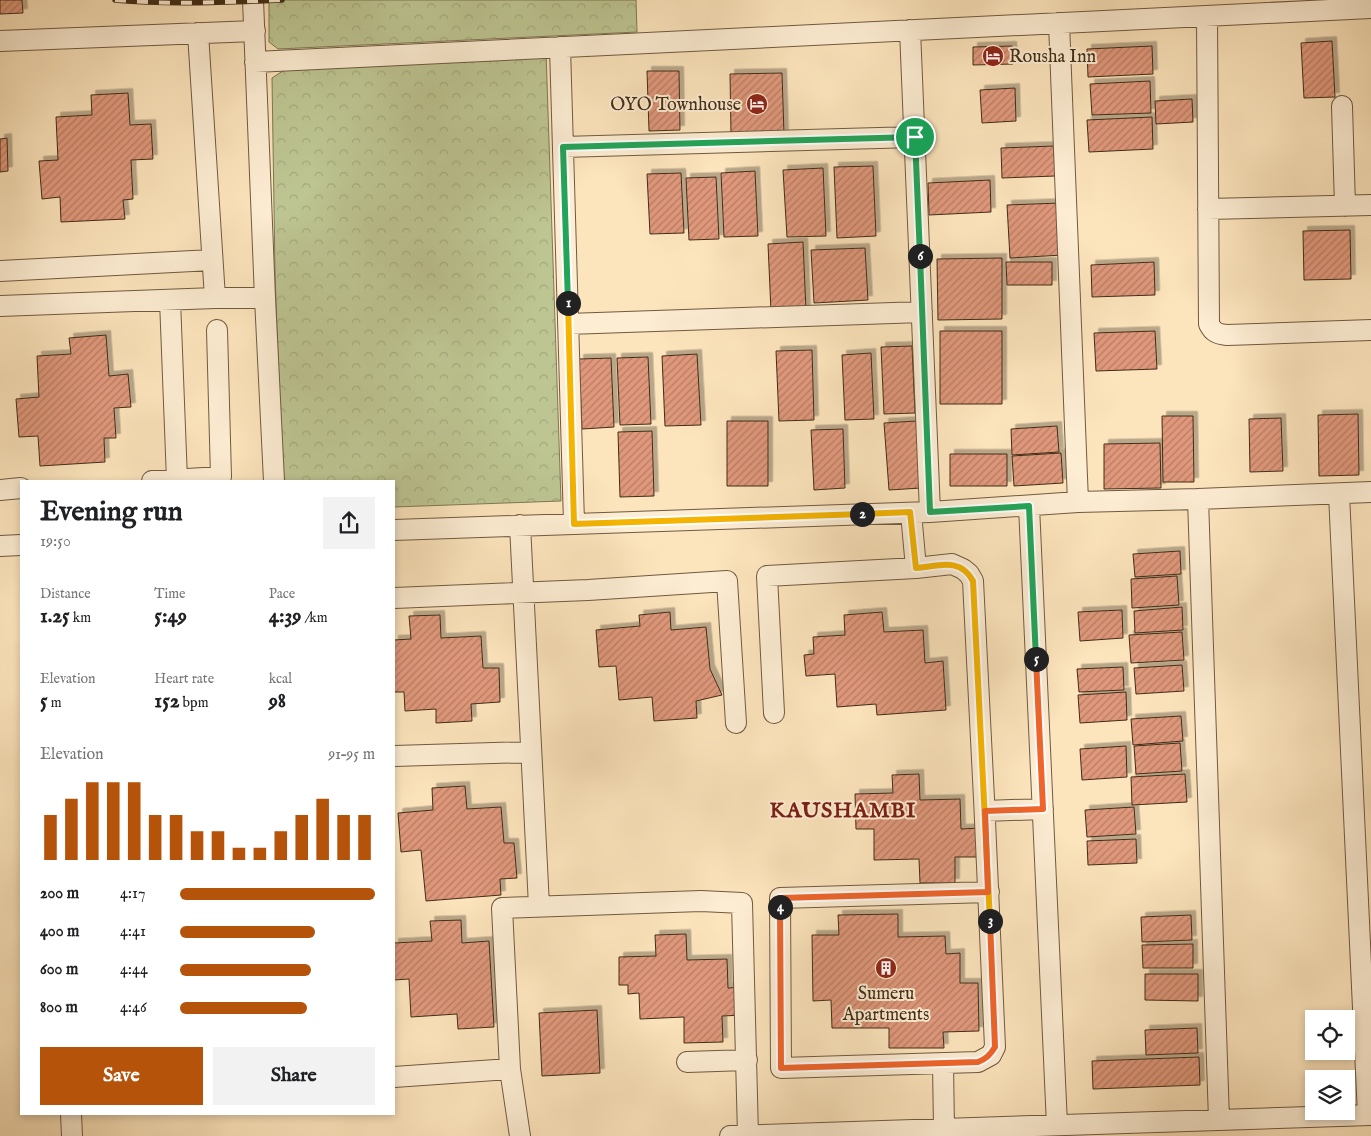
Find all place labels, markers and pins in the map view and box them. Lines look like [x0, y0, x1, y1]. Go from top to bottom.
hotel icon: Rousha Inn [981, 44, 1005, 68]
place label: Rousha Inn [1009, 46, 1097, 69]
hotel icon: OYO Townhouse [745, 92, 769, 116]
place label: OYO Townhouse [610, 94, 741, 117]
pin [894, 116, 936, 158]
pin: 6 [908, 244, 932, 268]
pin: 1 [556, 290, 580, 316]
pin: 2 [850, 502, 874, 526]
pin: 5 [1024, 646, 1048, 672]
pin: 4 [768, 894, 792, 920]
pin: 3 [978, 908, 1002, 934]
building icon: Sumeru Apartments [874, 956, 898, 980]
place label: Sumeru Apartments [842, 983, 929, 1027]

